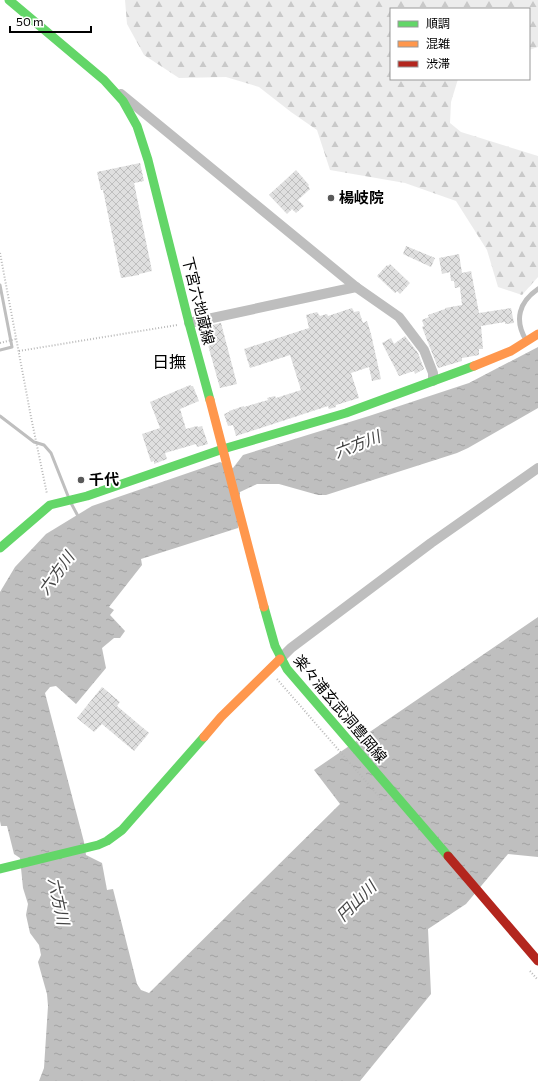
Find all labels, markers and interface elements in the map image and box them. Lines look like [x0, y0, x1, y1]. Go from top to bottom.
scale bar [10, 8, 91, 34]
legend [390, 8, 530, 80]
text: 50 m [16, 14, 44, 28]
text: 順調 [426, 16, 450, 30]
text: 混雑 [426, 36, 450, 50]
text: 渋滞 [426, 56, 450, 70]
place label: 楊岐院 [339, 188, 384, 206]
marker: 楊岐院 [326, 193, 336, 203]
street label: 下宮六地蔵線 [179, 255, 219, 347]
district label: 日撫 [152, 351, 186, 372]
water label: 六方川 [331, 425, 384, 461]
place label: 千代 [89, 470, 119, 488]
marker: 千代 [76, 475, 86, 485]
water label: 六方川 [34, 546, 79, 598]
street label: 楽々浦玄武洞豊岡線 [290, 651, 391, 766]
water label: 六方川 [45, 875, 74, 928]
water label: 円山川 [332, 876, 381, 924]

